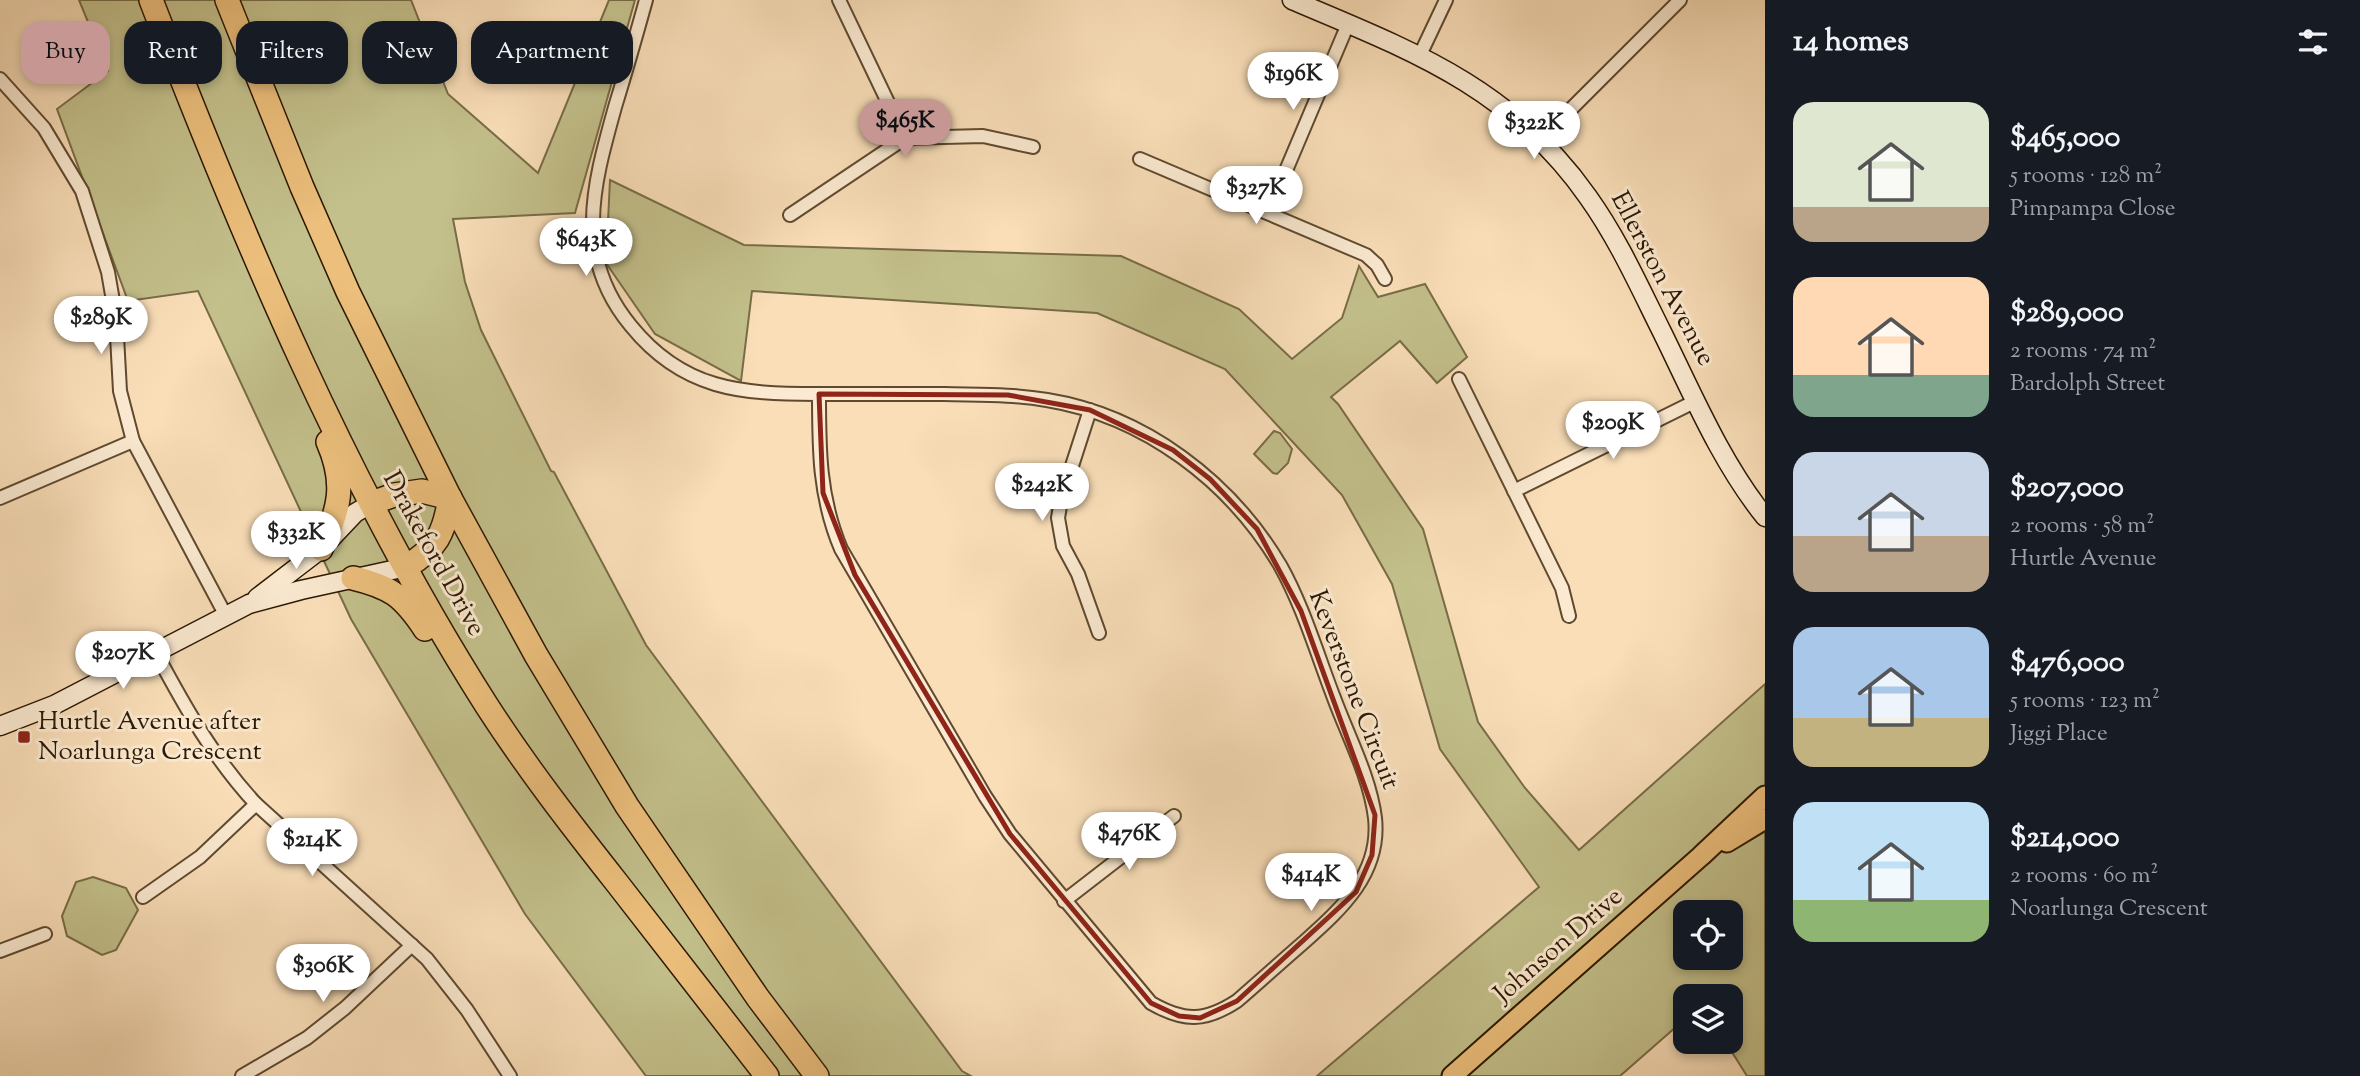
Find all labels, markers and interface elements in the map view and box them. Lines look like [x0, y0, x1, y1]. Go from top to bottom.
chip: Buy [21, 21, 110, 84]
chip: Rent [124, 21, 222, 84]
chip: Filters [236, 21, 348, 84]
chip: New [362, 21, 457, 84]
chip: Apartment [471, 21, 633, 84]
text: 14 homes [1793, 21, 1909, 64]
icon: filters [2294, 23, 2332, 61]
pin: $196K [1244, 52, 1342, 112]
text: $196K [1263, 58, 1323, 91]
pin: $465K [856, 100, 954, 159]
pin: $322K [1485, 102, 1583, 161]
text: $465K [875, 105, 935, 138]
text: $322K [1504, 107, 1564, 140]
text: $465,000 [2010, 117, 2120, 160]
icon: home [1849, 130, 1933, 214]
text: 5 rooms · 128 m² [2010, 160, 2162, 193]
pin: $327K [1207, 166, 1305, 226]
text: $327K [1226, 172, 1286, 205]
street label: Ellerston Avenue [1600, 185, 1724, 373]
text: Pimpampa Close [2010, 193, 2176, 226]
pin: $643K [537, 218, 635, 278]
text: $643K [556, 224, 616, 257]
text: $289,000 [2010, 292, 2124, 335]
pin: $289K [52, 296, 150, 356]
text: $289K [70, 302, 132, 335]
icon: home [1849, 305, 1933, 389]
text: 2 rooms · 74 m² [2010, 335, 2156, 368]
text: Bardolph Street [2010, 368, 2165, 401]
pin: $209K [1564, 402, 1662, 461]
text: $209K [1581, 407, 1645, 440]
pin: $242K [993, 463, 1091, 523]
street label: Drakeford Drive [372, 465, 494, 643]
text: $207,000 [2010, 467, 2124, 510]
text: $242K [1011, 469, 1073, 502]
icon: home [1849, 480, 1933, 564]
text: 2 rooms · 58 m² [2010, 510, 2154, 543]
pin: $332K [247, 512, 345, 571]
text: $332K [267, 517, 325, 550]
text: Hurtle Avenue [2010, 543, 2157, 576]
street label: Keverstone Circuit [1298, 585, 1408, 795]
pin: $207K [74, 632, 172, 691]
text: $207K [91, 637, 155, 670]
text: $476,000 [2010, 642, 2125, 685]
icon: home [1849, 655, 1933, 739]
text: 5 rooms · 123 m² [2010, 685, 2160, 718]
place label: Hurtle Avenue after Noarlunga Crescent [38, 704, 262, 771]
text: Jiggi Place [2010, 718, 2108, 751]
marker: Hurtle Avenue after Noarlunga Crescent [16, 729, 32, 745]
pin: $476K [1080, 812, 1178, 872]
text: $214,000 [2010, 817, 2120, 860]
pin: $214K [263, 818, 361, 878]
text: $476K [1097, 818, 1161, 851]
text: $214K [282, 824, 342, 857]
icon: home [1849, 830, 1933, 914]
pin: $414K [1262, 853, 1360, 913]
text: $414K [1281, 859, 1341, 892]
text: 2 rooms · 60 m² [2010, 860, 2158, 893]
street label: Johnson Drive [1485, 879, 1632, 1014]
text: Noarlunga Crescent [2010, 893, 2208, 926]
map controls [1673, 900, 1743, 1054]
button: locate [1673, 900, 1743, 970]
pin: $306K [274, 944, 372, 1004]
text: $306K [292, 950, 354, 983]
button: layers [1673, 984, 1743, 1054]

